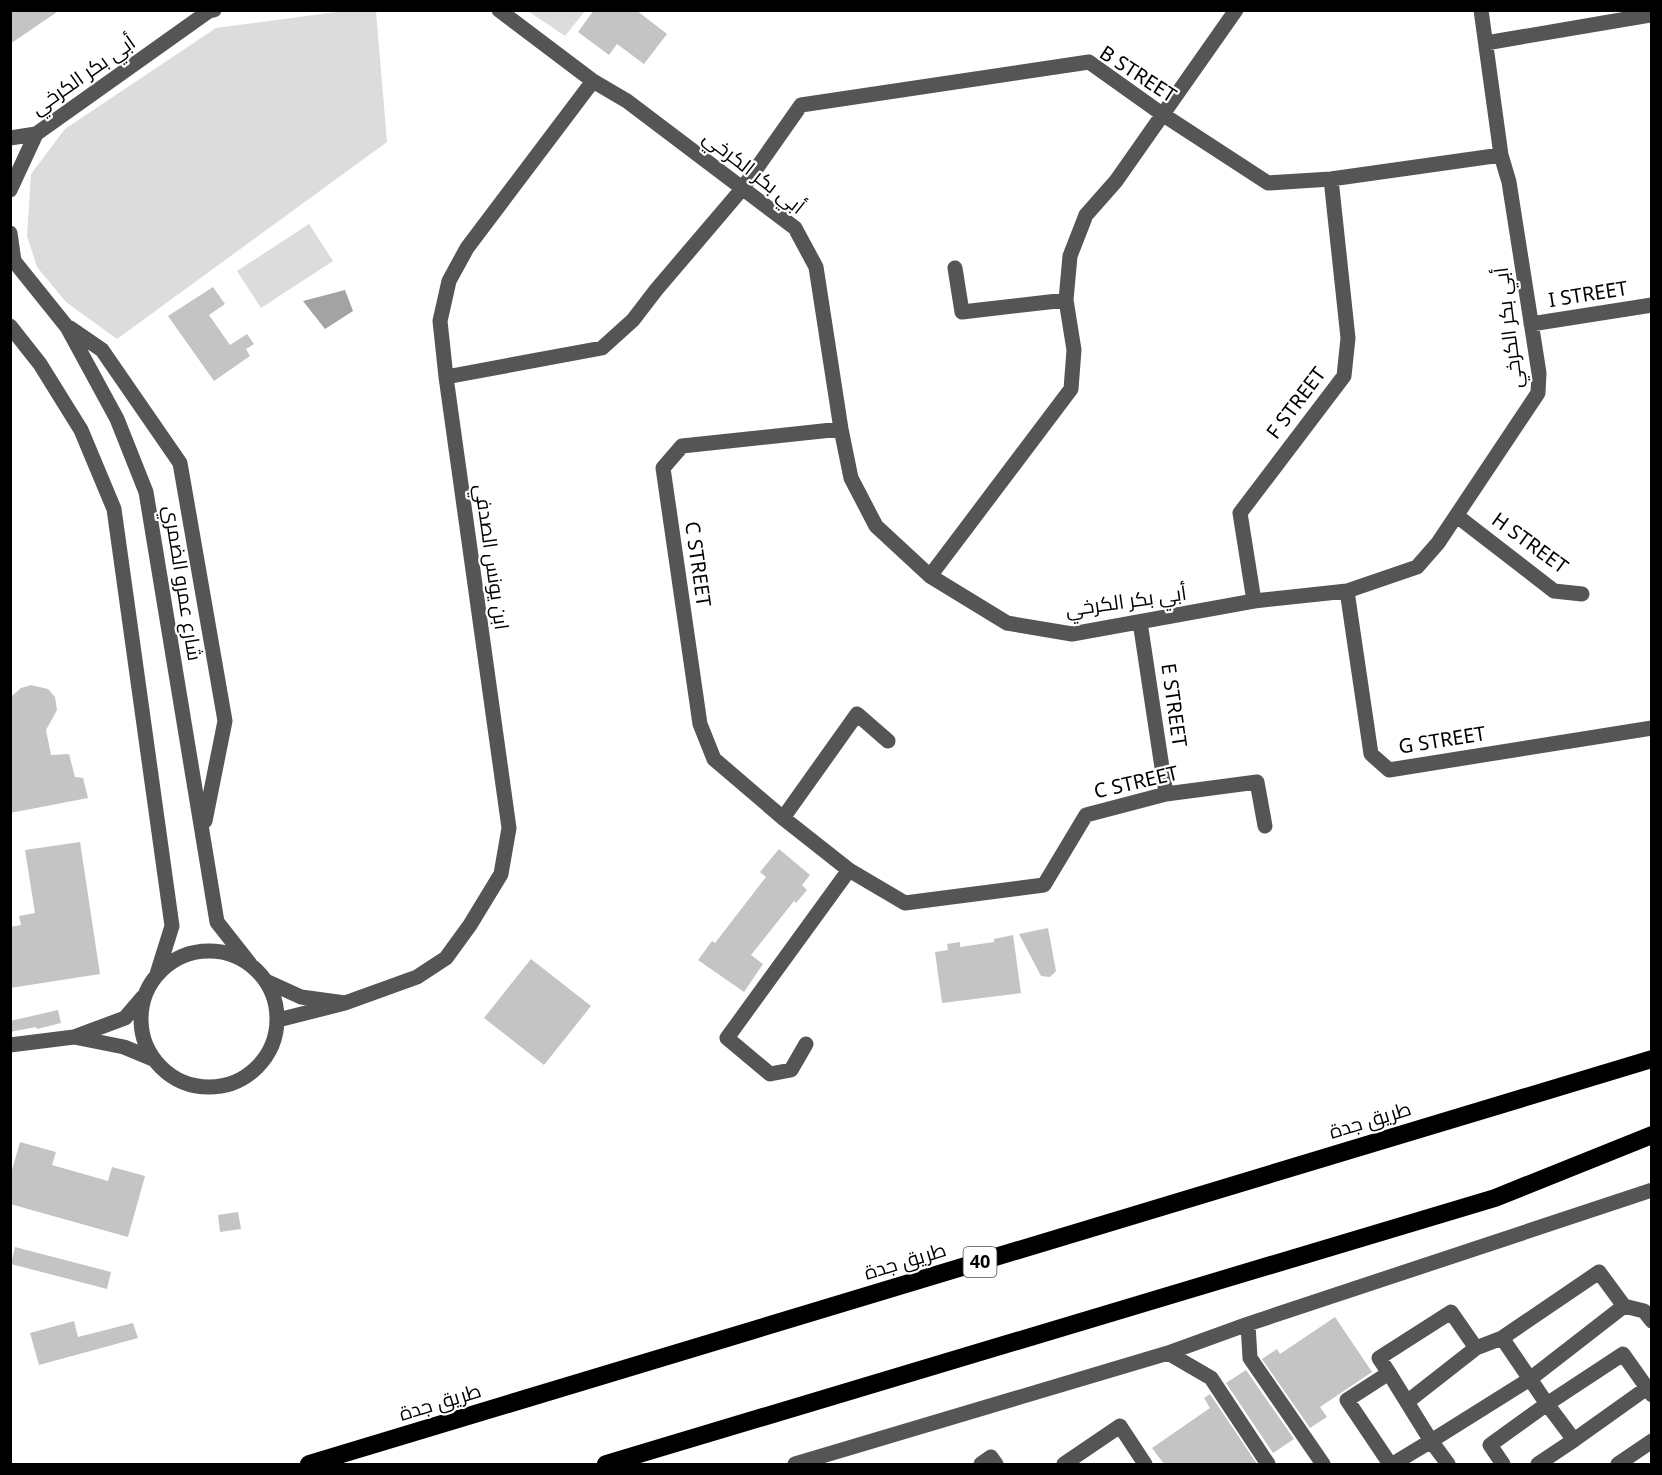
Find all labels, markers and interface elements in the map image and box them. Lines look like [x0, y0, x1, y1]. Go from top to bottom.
street label: أبي بكر الكرخي [25, 29, 142, 123]
street label: B STREET [1095, 39, 1182, 108]
street label: أبي بكر الكرخي [696, 123, 811, 222]
street label: أبي بكر الكرخي [1487, 265, 1531, 390]
street label: I STREET [1546, 274, 1629, 313]
street label: F STREET [1260, 361, 1332, 444]
street label: ابن يونس الصدفي [466, 482, 516, 632]
street label: شارع عمرو الضمري [155, 503, 209, 663]
street label: H STREET [1487, 506, 1574, 579]
street label: C STREET [679, 520, 718, 608]
street label: أبي بكر الكرخي [1064, 579, 1189, 625]
street label: E STREET [1155, 661, 1194, 749]
street label: G STREET [1397, 719, 1487, 760]
street label: C STREET [1091, 759, 1181, 804]
street label: طريق جدة [1326, 1094, 1414, 1145]
street label: طريق جدة [861, 1235, 949, 1286]
road number: 40 [964, 1247, 996, 1277]
street label: طريق جدة [396, 1376, 484, 1427]

